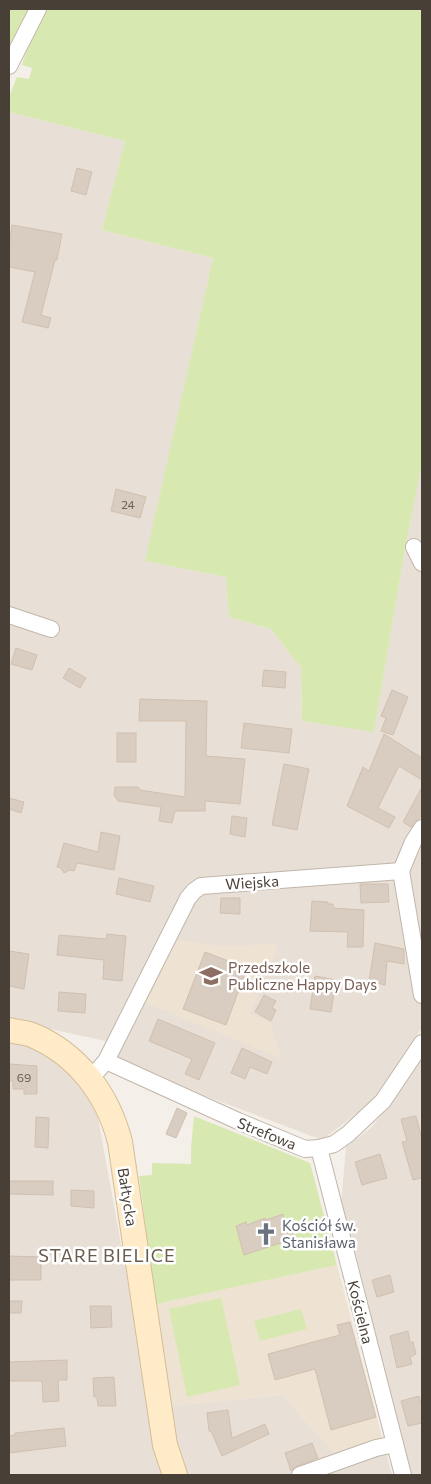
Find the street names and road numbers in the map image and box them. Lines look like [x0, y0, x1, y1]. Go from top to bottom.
street label: Wiejska [225, 871, 279, 893]
street label: Strefowa [235, 1113, 299, 1153]
street label: Bałtycka [114, 1166, 142, 1228]
street label: Kościelna [344, 1278, 378, 1346]

